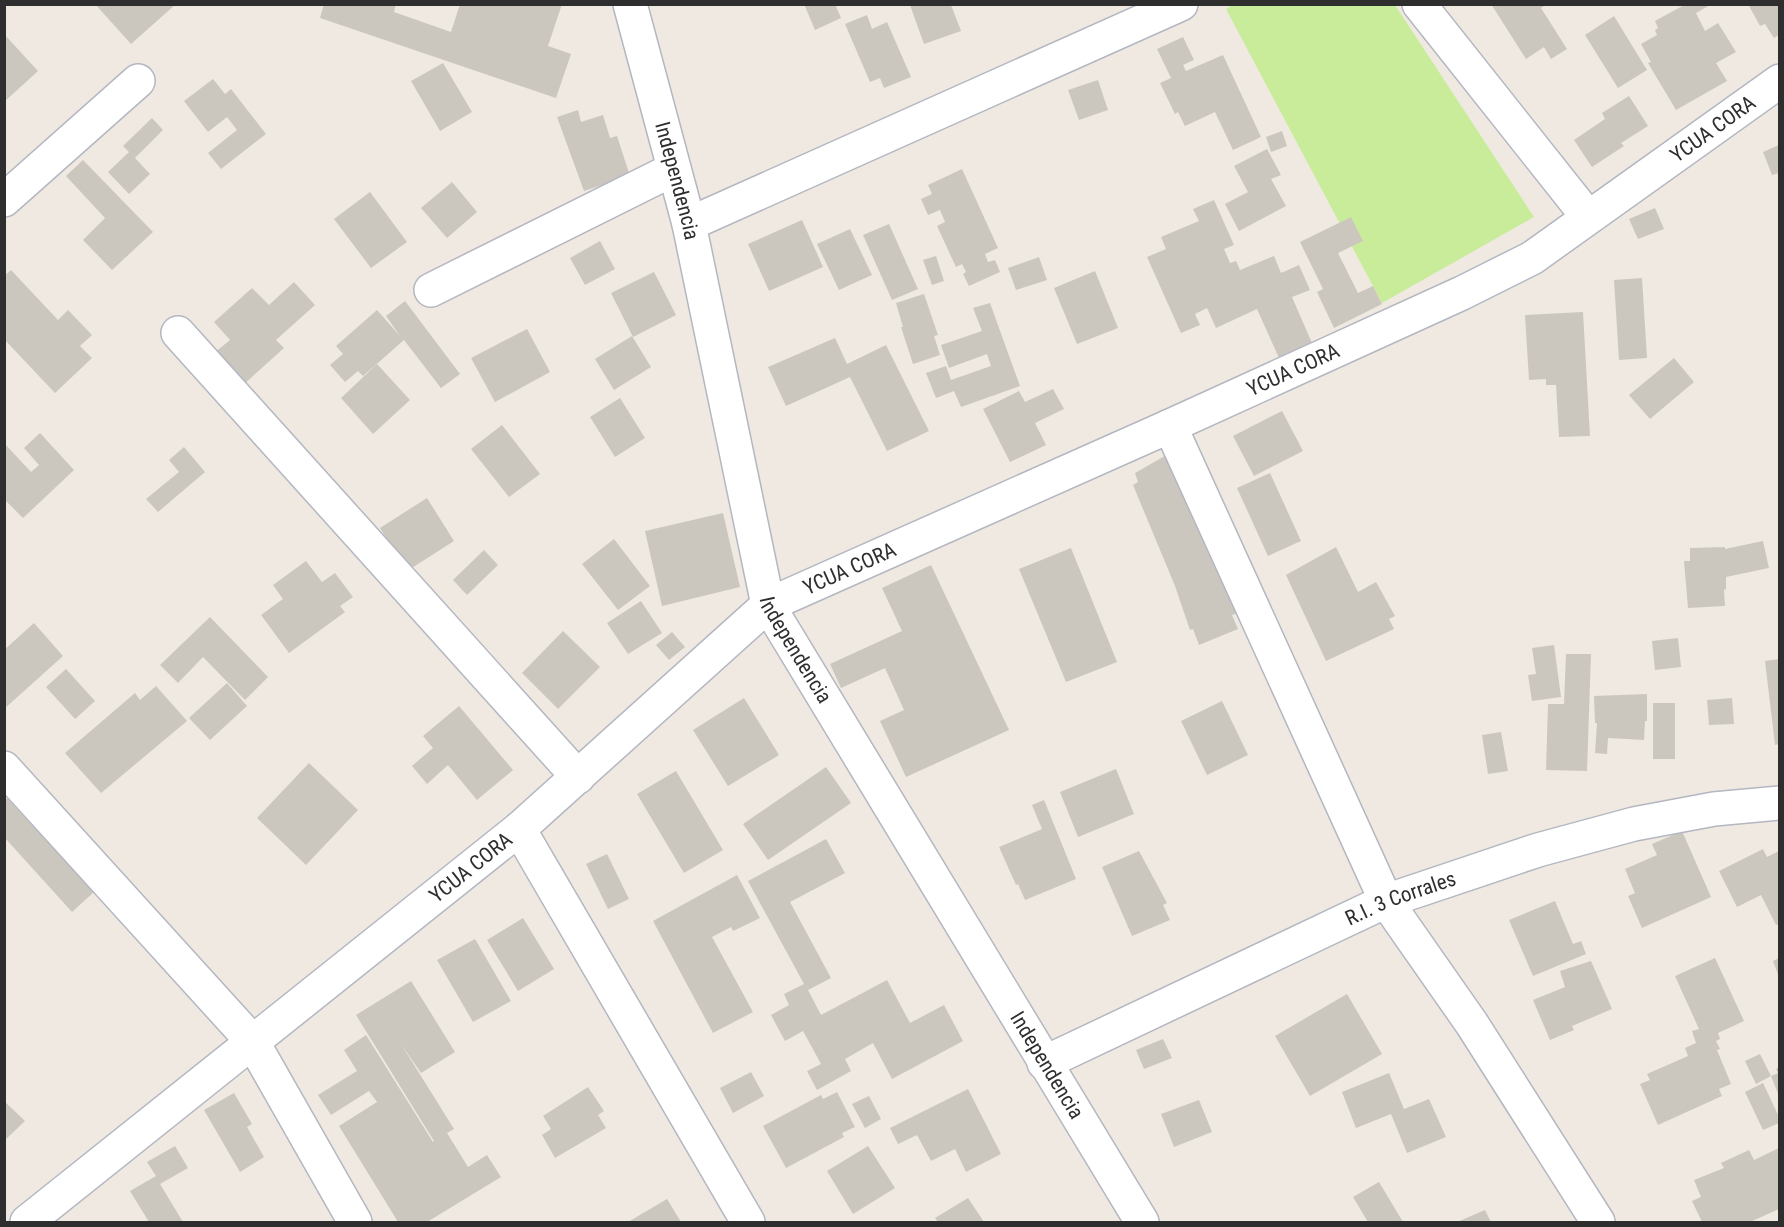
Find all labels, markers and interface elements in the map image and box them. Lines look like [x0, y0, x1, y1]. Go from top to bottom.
street label: YCUA CORA [1666, 90, 1760, 167]
street label: Independencia [650, 119, 704, 242]
street label: YCUA CORA [1243, 338, 1343, 401]
street label: YCUA CORA [800, 538, 900, 600]
street label: Independencia [755, 594, 837, 708]
street label: YCUA CORA [425, 827, 517, 908]
street label: R.I. 3 Corrales [1341, 866, 1459, 931]
street label: Independencia [1005, 1007, 1089, 1123]

